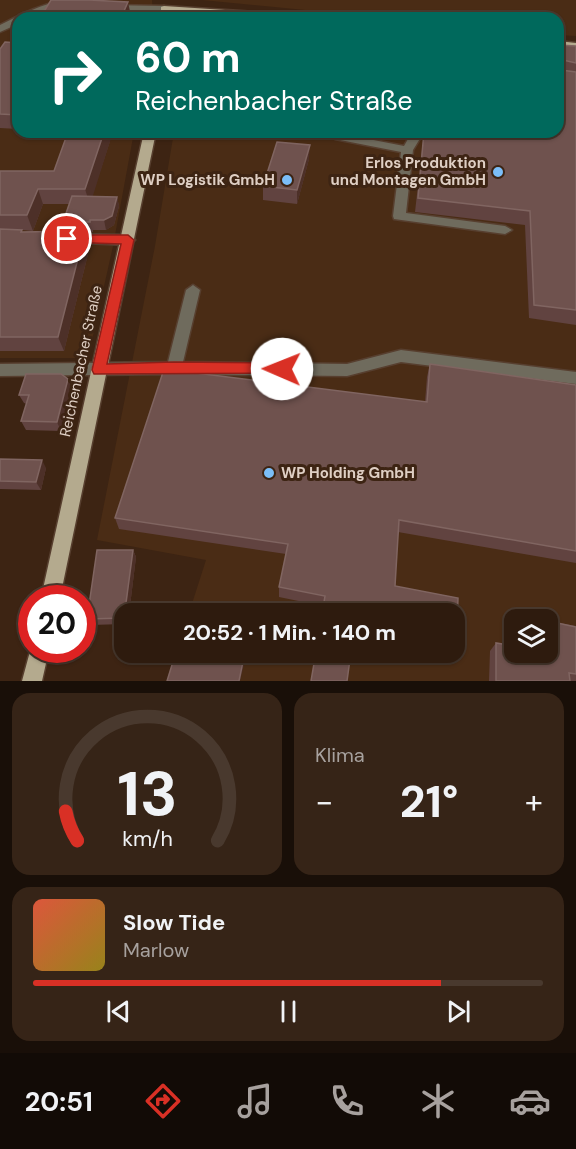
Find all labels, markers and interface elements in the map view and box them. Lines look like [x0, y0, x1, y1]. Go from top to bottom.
text: 60 m [135, 30, 241, 85]
icon: right [36, 36, 114, 114]
text: Reichenbacher Straße [135, 83, 413, 118]
place label: Erlos Produktion und Montagen GmbH [330, 153, 486, 190]
marker: Erlos Produktion und Montagen GmbH [491, 165, 505, 179]
place label: WP Logistik GmbH [140, 170, 275, 190]
marker: WP Logistik GmbH [280, 173, 294, 187]
pin [41, 213, 92, 264]
icon: arrive [50, 222, 83, 255]
street label: Reichenbacher Straße [55, 283, 107, 439]
position arrow [250, 337, 314, 401]
place label: WP Holding GmbH [281, 463, 415, 483]
marker: WP Holding GmbH [262, 466, 276, 480]
speed limit sign: 20 [18, 585, 96, 663]
map controls [504, 609, 558, 663]
button: layers [504, 609, 558, 663]
text: 20:52 · 1 Min. · 140 m [183, 618, 396, 647]
text: Klima [315, 742, 365, 768]
text: 13 [117, 753, 177, 834]
text: 21° [400, 772, 458, 831]
text: − [315, 780, 333, 823]
text: + [525, 780, 543, 823]
text: km/h [122, 825, 172, 853]
text: Slow Tide [123, 908, 225, 937]
text: Marlow [123, 937, 189, 963]
icon: previous [102, 995, 135, 1028]
icon: pause [272, 995, 305, 1028]
icon: next [442, 995, 475, 1028]
icon: directions [142, 1080, 184, 1122]
icon: music [234, 1080, 276, 1122]
icon: phone [326, 1080, 368, 1122]
icon: climate [417, 1080, 459, 1122]
icon: car [509, 1080, 551, 1122]
text: 20:51 [25, 1084, 93, 1119]

